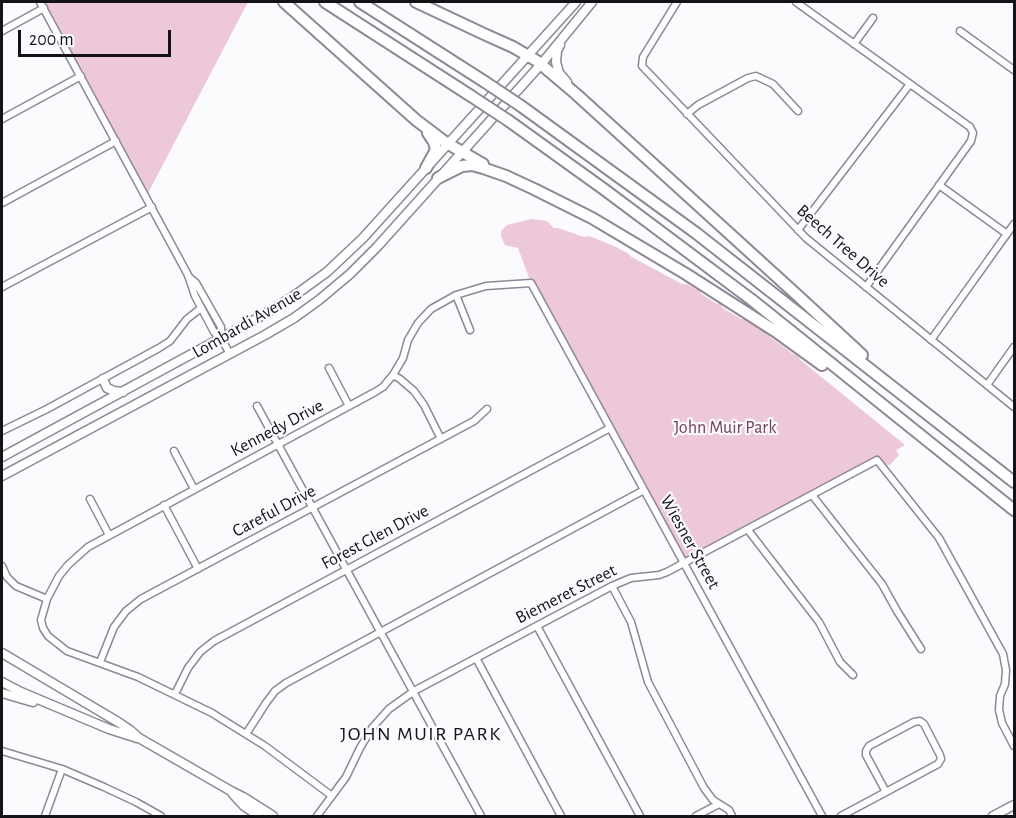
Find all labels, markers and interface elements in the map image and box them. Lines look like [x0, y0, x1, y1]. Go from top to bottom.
scale bar [21, 18, 174, 56]
text: 200 m [29, 31, 74, 49]
street label: Beech Tree Drive [792, 200, 894, 292]
street label: Lombardi Avenue [189, 283, 305, 363]
street label: Kennedy Drive [227, 395, 327, 461]
park label: John Muir Park [674, 417, 776, 439]
street label: Careful Drive [229, 480, 319, 542]
street label: Wiesner Street [655, 491, 725, 593]
street label: Forest Glen Drive [318, 500, 432, 574]
street label: Biemeret Street [512, 559, 620, 629]
district label: JOHN MUIR PARK [340, 722, 502, 746]

